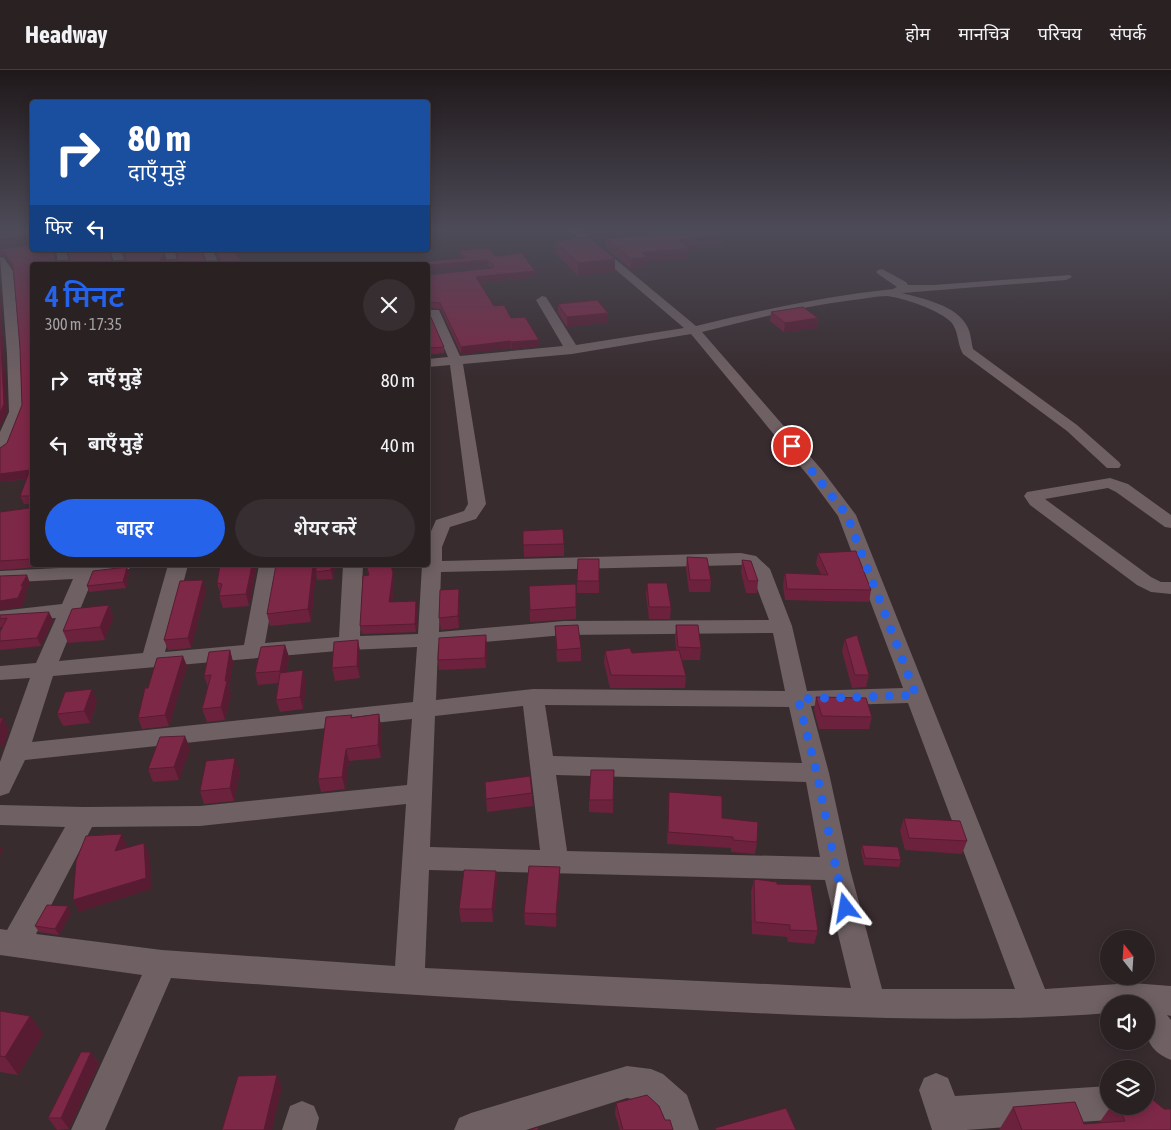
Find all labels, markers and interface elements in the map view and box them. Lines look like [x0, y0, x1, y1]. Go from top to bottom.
text: Headway [25, 21, 108, 48]
text: होम [905, 23, 930, 44]
text: मानचित्र [958, 23, 1010, 44]
text: परिचय [1038, 23, 1082, 44]
text: संपर्क [1110, 23, 1146, 44]
text: 80 m [128, 118, 191, 158]
icon: right [45, 120, 110, 185]
text: दाएँ मुड़ें [128, 159, 186, 185]
icon: left [82, 215, 110, 243]
text: फिर [45, 216, 72, 238]
text: 4 मिनट [45, 279, 124, 313]
button: close [363, 279, 415, 331]
text: 300 m · 17:35 [45, 315, 122, 333]
icon: right [45, 366, 73, 394]
text: दाएँ मुड़ें [88, 367, 142, 389]
text: 80 m [381, 369, 415, 391]
pin [771, 425, 813, 467]
icon: left [45, 431, 73, 459]
text: बाएँ मुड़ें [88, 432, 143, 454]
icon: arrive [778, 432, 806, 460]
text: 40 m [381, 434, 415, 456]
button: बाहर [45, 499, 225, 557]
button: शेयर करें [235, 499, 415, 557]
position arrow [819, 881, 871, 933]
north arrow [1100, 930, 1155, 985]
map controls [1100, 930, 1155, 1115]
button: sound [1100, 995, 1155, 1050]
button: layers [1100, 1060, 1155, 1115]

